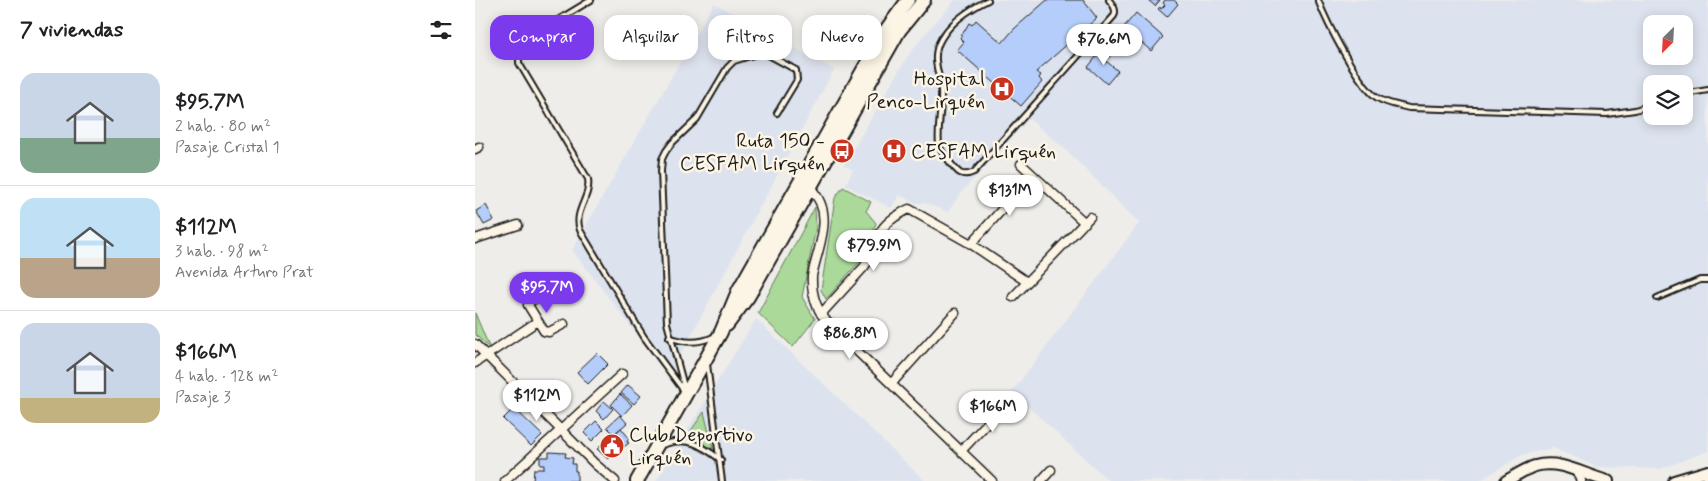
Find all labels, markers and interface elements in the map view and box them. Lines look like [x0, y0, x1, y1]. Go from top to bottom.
chip: Comprar [490, 15, 594, 60]
chip: Alquilar [604, 15, 698, 60]
chip: Filtros [708, 15, 792, 60]
chip: Nuevo [802, 15, 882, 60]
north arrow [1643, 15, 1693, 65]
map controls [1643, 15, 1693, 125]
text: 7 viviendas [20, 16, 123, 44]
icon: filters [427, 16, 455, 44]
pin: $76.6M [1063, 23, 1145, 66]
text: $76.6M [1077, 29, 1131, 50]
place label: Hospital Penco-Lirquén [866, 66, 985, 116]
button: layers [1643, 75, 1693, 125]
hospital icon: Hospital Penco-Lirquén [989, 76, 1015, 102]
text: $95.7M [175, 88, 244, 116]
icon: home [60, 93, 120, 153]
text: 2 hab. · 80 m² [175, 116, 271, 137]
place label: Ruta 150 - CESFAM Lirquén [680, 128, 825, 178]
text: Pasaje Cristal 1 [175, 137, 280, 158]
bus stop icon: Ruta 150 - CESFAM Lirquén [829, 138, 855, 164]
hospital icon: CESFAM Lirquén [881, 138, 907, 164]
place label: CESFAM Lirquén [911, 139, 1056, 166]
pin: $131M [975, 174, 1045, 217]
text: $131M [988, 180, 1032, 201]
text: $112M [175, 213, 237, 241]
icon: home [60, 218, 120, 278]
pin: $79.9M [833, 230, 915, 272]
text: $79.9M [847, 235, 901, 256]
text: 3 hab. · 98 m² [175, 241, 269, 262]
text: Avenida Arturo Prat [175, 262, 314, 283]
pin: $95.7M [506, 272, 588, 314]
text: $95.7M [521, 277, 573, 298]
pin: $86.8M [809, 318, 891, 360]
text: $86.8M [823, 323, 877, 344]
text: $166M [175, 338, 237, 366]
icon: home [60, 343, 120, 403]
text: 4 hab. · 128 m² [175, 366, 278, 387]
pin: $112M [502, 380, 572, 422]
text: $112M [513, 385, 561, 406]
text: Pasaje 3 [175, 387, 231, 408]
pin: $166M [958, 390, 1028, 433]
text: $166M [970, 396, 1017, 417]
place label: Club Deportivo Lirquén [629, 422, 753, 472]
public building icon: Club Deportivo Lirquén [599, 433, 625, 459]

